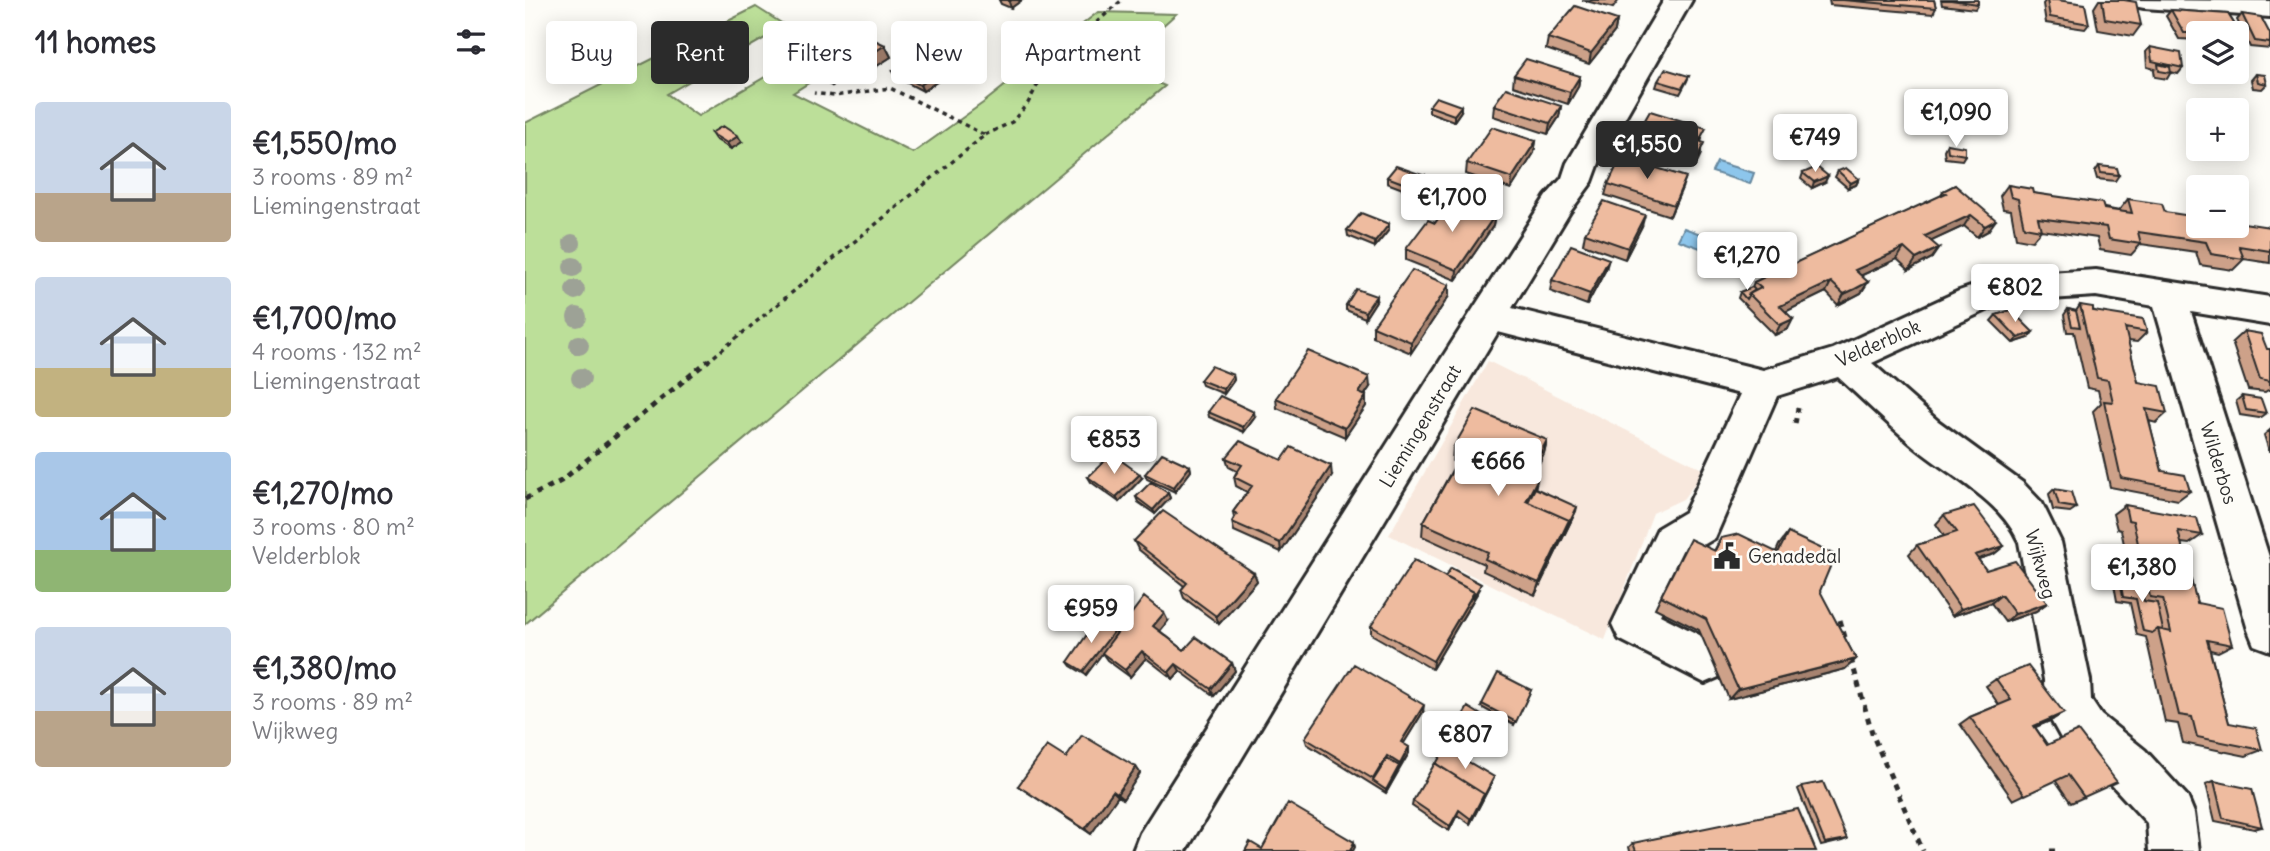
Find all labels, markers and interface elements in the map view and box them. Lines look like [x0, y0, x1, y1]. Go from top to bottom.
chip: Buy [546, 21, 637, 84]
chip: Rent [651, 21, 749, 84]
chip: Filters [763, 21, 877, 84]
chip: New [891, 21, 987, 84]
chip: Apartment [1001, 21, 1165, 84]
map controls [2186, 21, 2249, 238]
button: layers [2186, 21, 2249, 84]
text: 11 homes [35, 23, 156, 61]
icon: filters [452, 23, 490, 61]
pin: €1,090 [1899, 90, 2013, 149]
text: €1,090 [1920, 97, 1992, 126]
button: + [2186, 98, 2249, 161]
pin: €749 [1774, 114, 1856, 174]
pin: €1,550 [1590, 122, 1704, 181]
text: €749 [1789, 122, 1841, 151]
text: €1,550/mo [252, 124, 397, 162]
text: €1,550 [1612, 129, 1682, 158]
icon: home [91, 130, 175, 214]
text: 3 rooms · 89 m² [252, 162, 413, 191]
pin: €1,700 [1395, 174, 1509, 234]
button: − [2186, 175, 2249, 238]
text: €1,700 [1417, 182, 1487, 211]
text: Liemingenstraat [252, 191, 421, 220]
pin: €1,270 [1690, 232, 1804, 292]
text: €1,270 [1713, 240, 1781, 269]
pin: €802 [1974, 264, 2056, 324]
text: €802 [1987, 272, 2043, 301]
text: €1,700/mo [252, 299, 397, 337]
icon: home [91, 305, 175, 389]
street label: Velderblok [1832, 314, 1924, 372]
text: 4 rooms · 132 m² [252, 337, 422, 366]
street label: Liemingenstraat [1374, 360, 1466, 492]
text: Liemingenstraat [252, 366, 421, 395]
pin: €853 [1073, 416, 1155, 476]
street label: Wilderbos [2195, 419, 2243, 507]
text: €853 [1087, 424, 1141, 453]
pin: €666 [1457, 438, 1539, 498]
text: €666 [1471, 446, 1525, 475]
text: €1,270/mo [252, 474, 393, 512]
icon: home [91, 480, 175, 564]
text: 3 rooms · 80 m² [252, 512, 415, 541]
street label: Wijkweg [2020, 526, 2062, 602]
text: Velderblok [252, 541, 361, 570]
public building icon: Genadedal [1712, 541, 1742, 571]
place label: Genadedal [1748, 544, 1841, 568]
pin: €1,380 [2085, 544, 2199, 604]
text: €1,380 [2107, 552, 2177, 581]
pin: €959 [1050, 586, 1132, 645]
text: €959 [1064, 593, 1118, 622]
text: €1,380/mo [252, 649, 397, 687]
icon: home [91, 655, 175, 739]
text: 3 rooms · 89 m² [252, 687, 413, 716]
pin: €807 [1424, 712, 1506, 771]
text: Wijkweg [252, 716, 338, 745]
text: €807 [1438, 719, 1492, 748]

